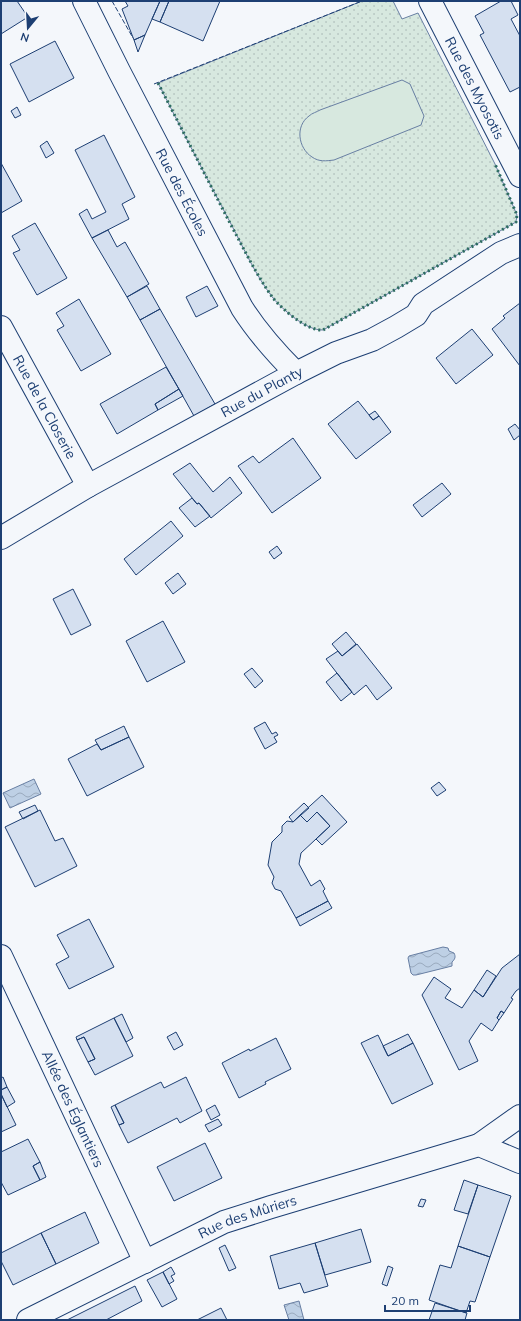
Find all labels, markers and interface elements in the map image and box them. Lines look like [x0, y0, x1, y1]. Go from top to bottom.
north arrow [8, 8, 48, 48]
text: N [19, 30, 31, 45]
street label: Rue des Myosotis [441, 34, 509, 143]
street label: Rue des Écoles [152, 145, 212, 239]
street label: Rue de la Closerie [9, 352, 80, 462]
street label: Rue du Planty [218, 362, 306, 421]
street label: Allée des Églantiers [38, 1048, 108, 1170]
street label: Rue des Mûriers [195, 1191, 299, 1243]
scale bar [385, 1287, 470, 1313]
text: 20 m [391, 1293, 419, 1308]

